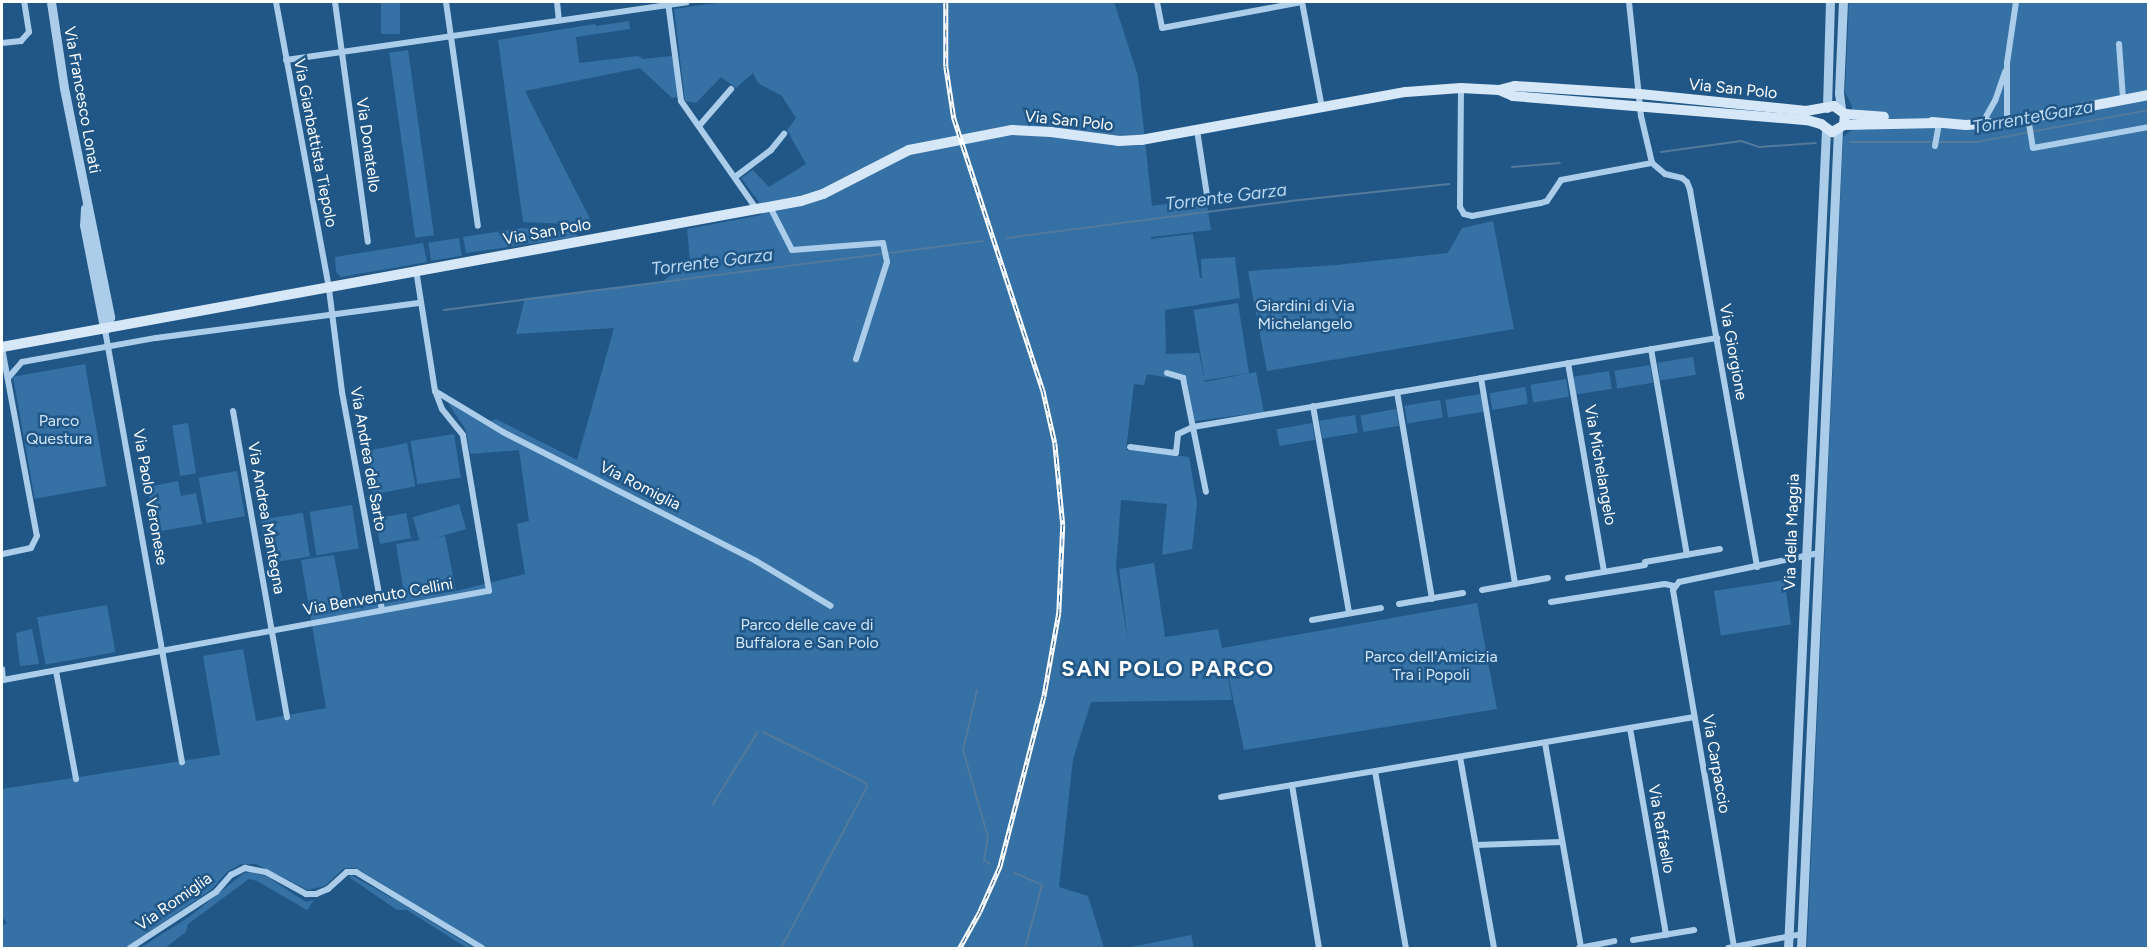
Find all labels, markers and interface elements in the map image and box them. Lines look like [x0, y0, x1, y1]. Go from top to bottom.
street label: Via Francesco Lonati [60, 25, 104, 175]
street label: Via Gianbattista Tiepolo [289, 57, 341, 229]
street label: Via San Polo [1688, 75, 1778, 103]
street label: Via Donatello [352, 96, 384, 194]
water label: Torrente Garza [1971, 96, 2095, 138]
street label: Via San Polo [1024, 107, 1114, 135]
water label: Torrente Garza [1164, 179, 1288, 215]
street label: Via San Polo [502, 215, 592, 249]
water label: Torrente Garza [650, 244, 774, 280]
park label: Giardini di Via Michelangelo [1255, 296, 1355, 334]
street label: Via Giorgione [1715, 302, 1751, 402]
street label: Via Andrea del Sarto [346, 385, 390, 533]
street label: Via Michelangelo [1580, 403, 1620, 527]
park label: Parco Questura [26, 411, 92, 449]
street label: Via Paolo Veronese [129, 427, 171, 567]
street label: Via Andrea Mantegna [243, 440, 289, 596]
street label: Via Romiglia [596, 457, 684, 515]
street label: Via della Maggia [1780, 473, 1804, 591]
street label: Via Benvenuto Cellini [302, 574, 454, 620]
park label: Parco delle cave di Buffalora e San Polo [735, 615, 879, 653]
park label: Parco dell'Amicizia Tra i Popoli [1364, 647, 1498, 685]
district label: SAN POLO PARCO [1061, 656, 1275, 682]
street label: Via Carpaccio [1698, 713, 1734, 815]
street label: Via Raffaello [1644, 783, 1678, 875]
street label: Via Romiglia [132, 869, 216, 935]

